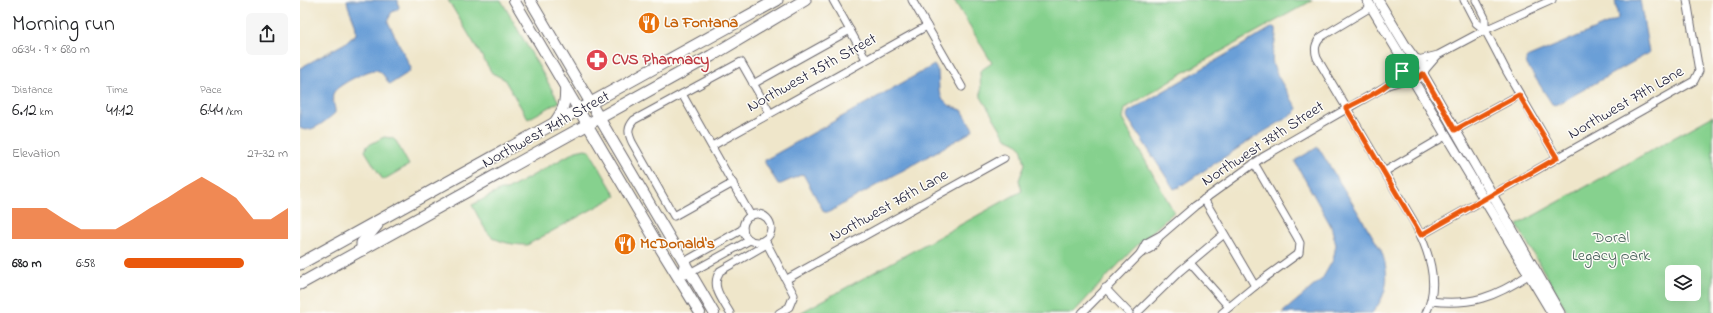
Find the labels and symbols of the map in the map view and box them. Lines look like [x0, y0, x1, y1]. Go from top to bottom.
restaurant icon: La Fontana [636, 10, 662, 36]
place label: La Fontana [664, 11, 739, 35]
street label: Northwest 75th Street [743, 27, 882, 119]
pharmacy icon: CVS Pharmacy [584, 47, 610, 73]
place label: CVS Pharmacy [612, 48, 709, 73]
pin [1385, 54, 1419, 88]
street label: Northwest 79th Lane [1564, 60, 1689, 146]
street label: Northwest 74th Street [478, 85, 615, 175]
street label: Northwest 78th Street [1197, 95, 1330, 193]
street label: Northwest 76th Lane [825, 163, 953, 249]
park label: Doral Legacy park [1572, 226, 1651, 268]
restaurant icon: McDonald's [612, 231, 638, 257]
place label: McDonald's [640, 232, 715, 256]

